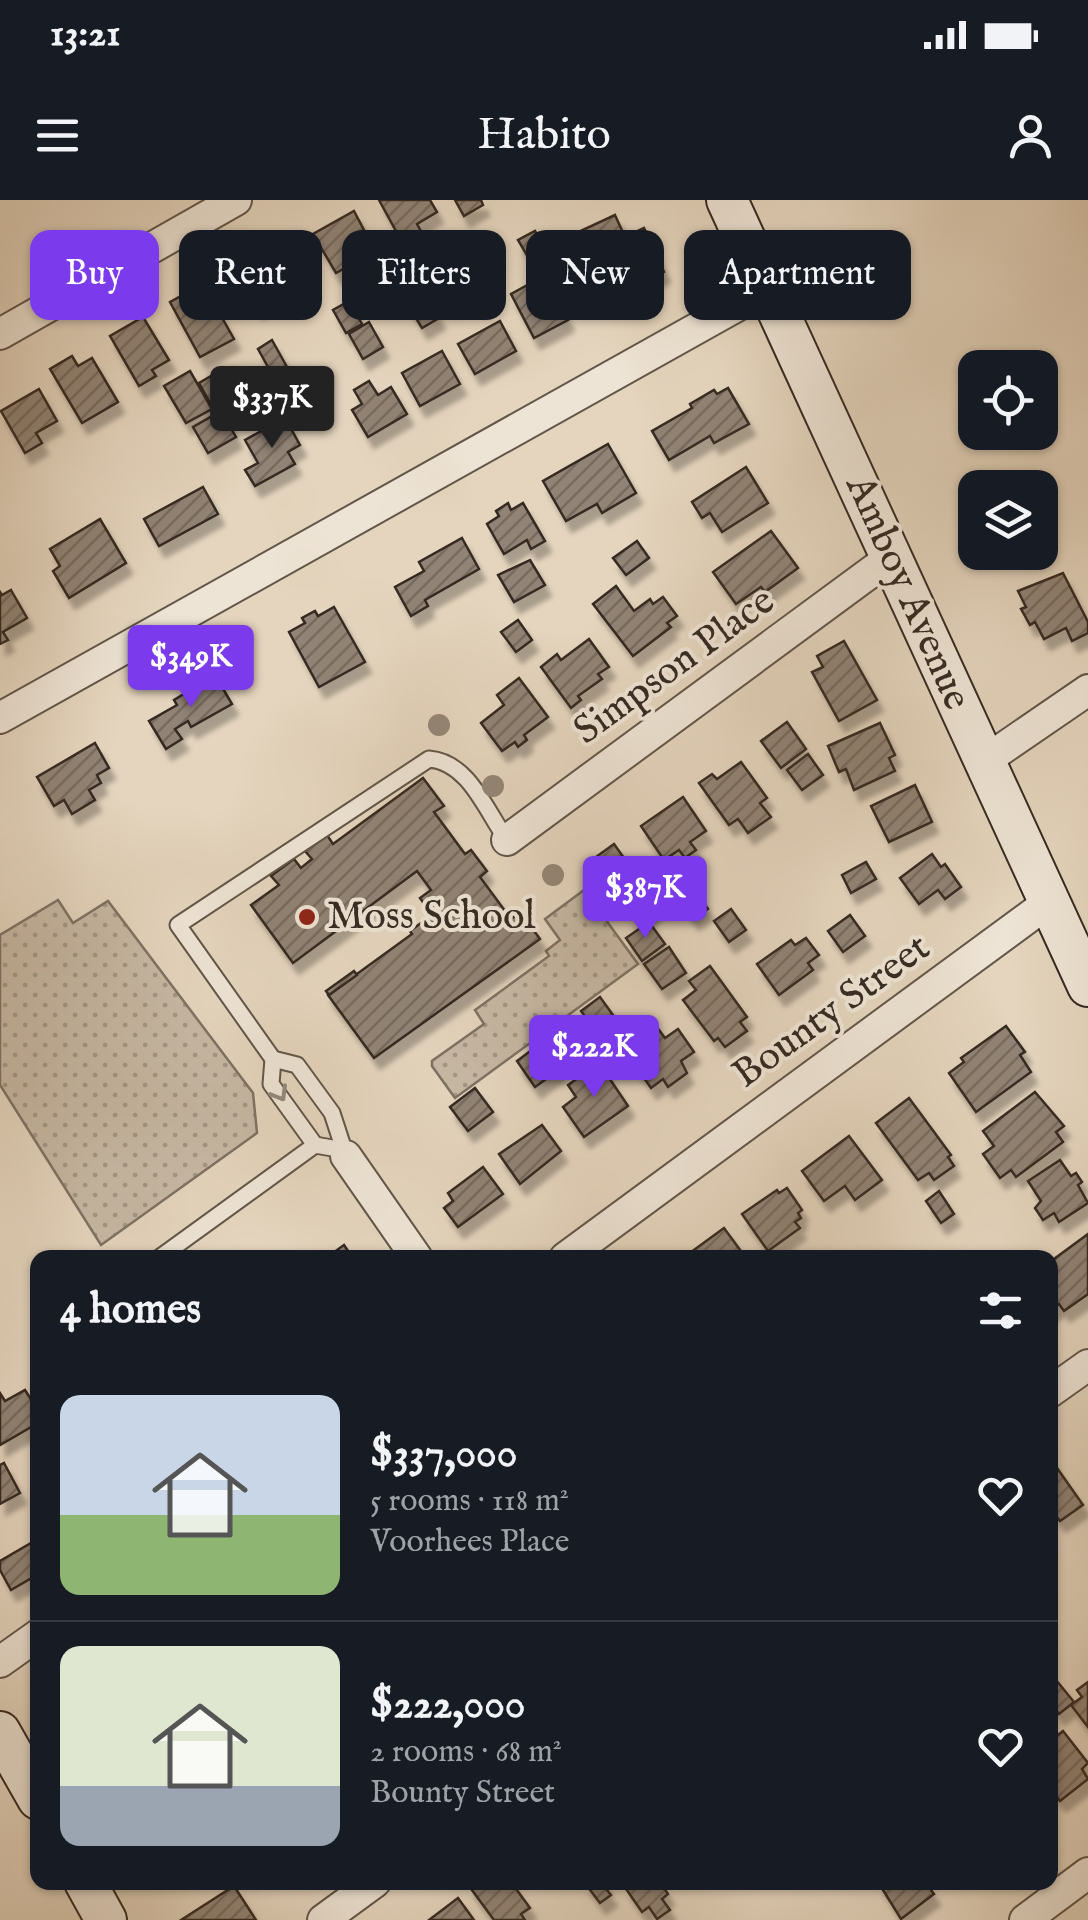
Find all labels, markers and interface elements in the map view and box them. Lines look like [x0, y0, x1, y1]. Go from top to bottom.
text: 13:21 [50, 11, 120, 59]
text: Habito [477, 107, 611, 164]
icon: menu [30, 108, 85, 163]
icon: person [1003, 108, 1058, 163]
chip: Buy [30, 230, 159, 320]
chip: Rent [179, 230, 322, 320]
chip: Filters [342, 230, 506, 320]
chip: New [526, 230, 664, 320]
chip: Apartment [684, 230, 911, 320]
map controls [958, 350, 1058, 570]
button: locate [958, 350, 1058, 450]
pin: $337K [202, 366, 342, 451]
text: $337K [232, 378, 312, 419]
street label: Amboy Avenue [832, 467, 981, 718]
button: layers [958, 470, 1058, 570]
street label: Simpson Place [564, 577, 786, 757]
pin: $349K [121, 625, 261, 710]
text: $349K [150, 637, 232, 678]
pin: $387K [575, 856, 715, 941]
text: $387K [605, 868, 685, 909]
place label: Moss School [327, 892, 535, 943]
marker: Moss School [296, 906, 318, 928]
street label: Bounty Street [723, 923, 941, 1101]
pin: $222K [524, 1015, 664, 1100]
text: $222K [551, 1027, 637, 1068]
one-way arrow [267, 1083, 287, 1101]
icon: filters [973, 1283, 1028, 1338]
text: 4 homes [60, 1284, 201, 1337]
text: $337,000 [370, 1428, 517, 1481]
icon: home [140, 1435, 260, 1555]
icon: heart [973, 1468, 1028, 1523]
text: 5 rooms · 118 m² [370, 1481, 569, 1522]
text: Voorhees Place [370, 1522, 569, 1563]
text: $222,000 [370, 1679, 525, 1732]
icon: home [140, 1686, 260, 1806]
icon: heart [973, 1719, 1028, 1774]
text: 2 rooms · 68 m² [370, 1732, 562, 1773]
text: Bounty Street [370, 1773, 555, 1814]

